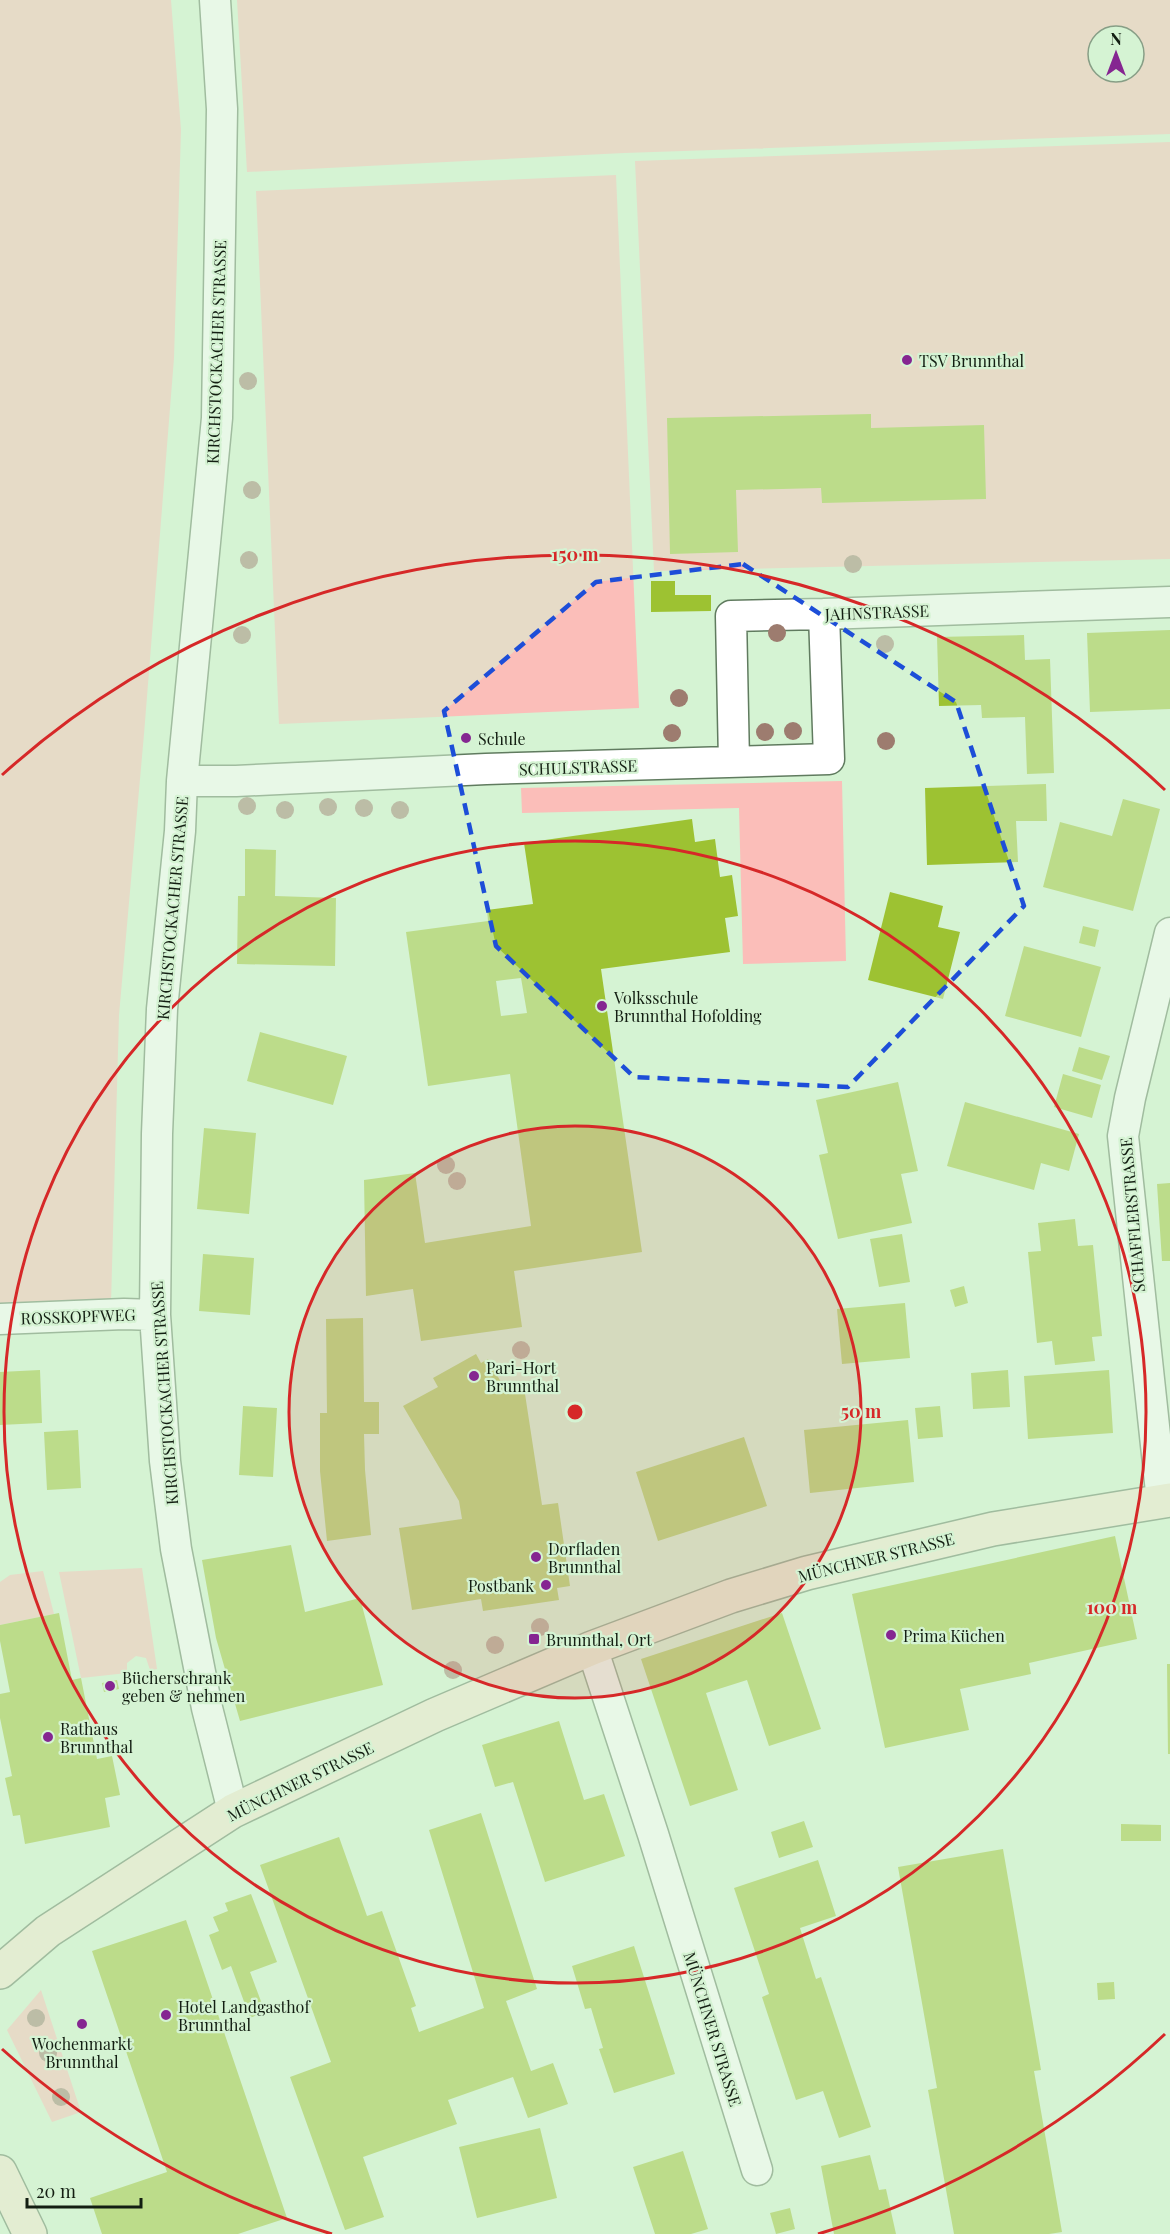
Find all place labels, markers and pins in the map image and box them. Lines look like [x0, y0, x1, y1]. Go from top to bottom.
place label: TSV Brunnthal [919, 350, 1025, 371]
marker: TSV Brunnthal [900, 353, 914, 367]
place label: Schule [478, 728, 526, 749]
marker: Schule [459, 731, 473, 745]
place label: Volksschule Brunnthal Hofolding [613, 987, 762, 1026]
marker: Volksschule Brunnthal Hofolding [595, 999, 609, 1013]
place label: Pari-Hort Brunnthal [486, 1357, 559, 1396]
marker: Pari-Hort Brunnthal [467, 1369, 481, 1383]
centre of rings [565, 1402, 585, 1422]
place label: Dorfladen Brunnthal [548, 1538, 621, 1577]
marker: Dorfladen Brunnthal [529, 1550, 543, 1564]
place label: Postbank [468, 1575, 534, 1596]
marker: Postbank [539, 1578, 553, 1592]
place label: Prima Küchen [903, 1625, 1005, 1646]
marker: Prima Küchen [884, 1628, 898, 1642]
place label: Brunnthal, Ort [546, 1629, 652, 1650]
marker: Brunnthal, Ort [527, 1632, 541, 1646]
place label: Bücherschrank geben & nehmen [122, 1667, 246, 1706]
marker: Bücherschrank geben & nehmen [103, 1679, 117, 1693]
place label: Rathaus Brunnthal [60, 1718, 133, 1757]
marker: Rathaus Brunnthal [41, 1730, 55, 1744]
place label: Hotel Landgasthof Brunnthal [178, 1996, 311, 2035]
marker: Hotel Landgasthof Brunnthal [159, 2008, 173, 2022]
marker: Wochenmarkt Brunnthal [75, 2017, 89, 2031]
place label: Wochenmarkt Brunnthal [31, 2033, 133, 2072]

